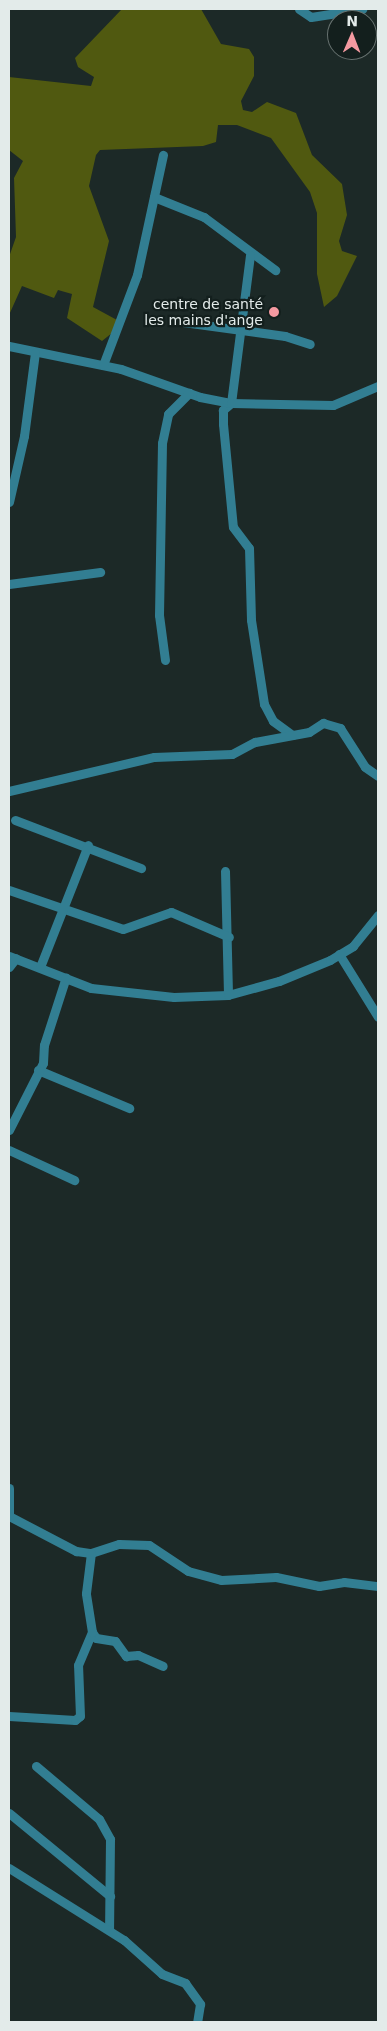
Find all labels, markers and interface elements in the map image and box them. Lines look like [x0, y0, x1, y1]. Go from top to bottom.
north arrow [327, 10, 377, 60]
text: N [346, 13, 358, 29]
place label: centre de santé les mains d'ange [144, 296, 263, 328]
marker: centre de santé les mains d'ange [267, 305, 281, 319]

